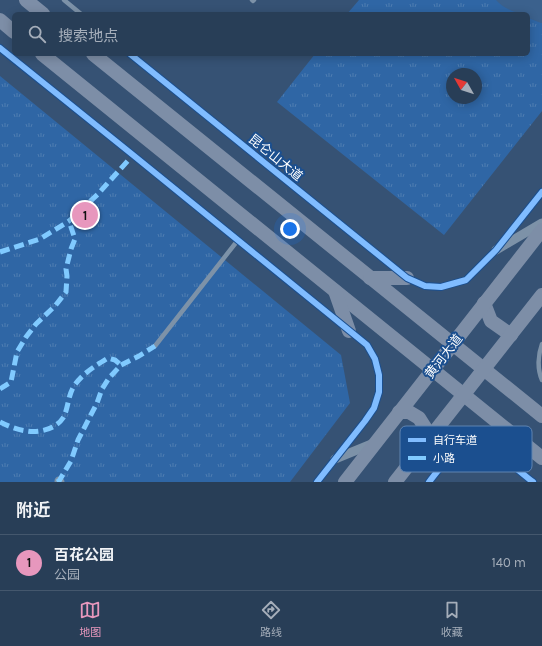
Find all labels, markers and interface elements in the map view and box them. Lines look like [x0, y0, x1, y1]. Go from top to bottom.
search box [12, 12, 530, 56]
icon: search [26, 23, 48, 45]
text: 搜索地点 [58, 27, 118, 45]
north arrow [446, 68, 482, 104]
street label: 昆仑山大道 [246, 131, 306, 184]
pin: 1 [72, 200, 98, 230]
your location [280, 219, 300, 239]
street label: 黄河大道 [421, 331, 465, 381]
legend [400, 426, 532, 472]
text: 自行车道 [433, 434, 477, 447]
text: 小路 [433, 452, 455, 465]
text: 附近 [16, 500, 50, 520]
text: 百花公园 [54, 546, 114, 564]
text: 1 [27, 555, 31, 570]
text: 140 m [491, 555, 526, 570]
text: 公园 [54, 567, 80, 582]
tab: 地图 [79, 599, 101, 639]
tab: 路线 [260, 599, 282, 639]
tab: 收藏 [441, 599, 463, 639]

